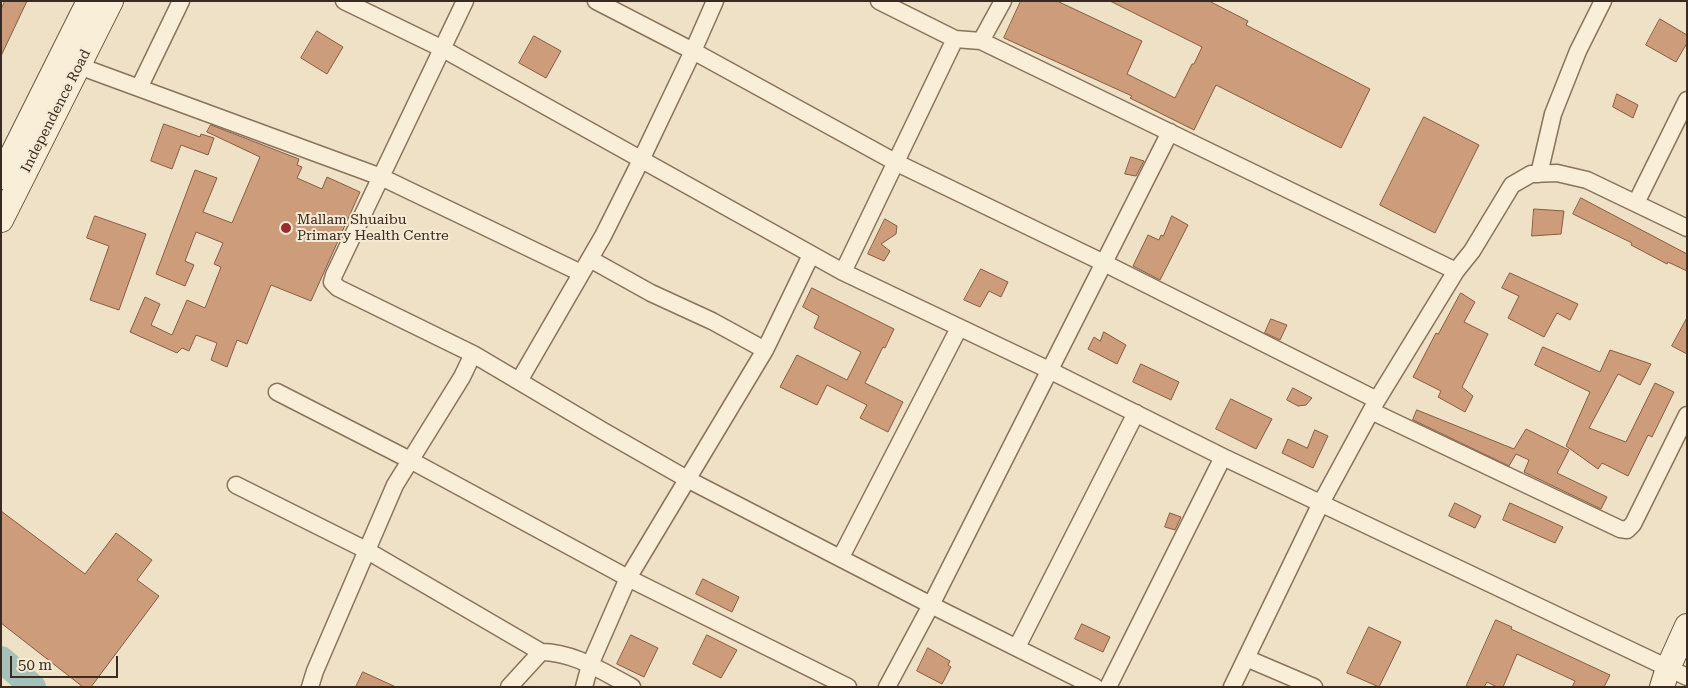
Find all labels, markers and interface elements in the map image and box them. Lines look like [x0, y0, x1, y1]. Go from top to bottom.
street label: Independence Road [18, 47, 94, 175]
place label: Mallam Shuaibu Primary Health Centre [297, 212, 449, 244]
marker: Mallam Shuaibu Primary Health Centre [279, 221, 293, 235]
scale bar [12, 646, 120, 678]
text: 50 m [18, 656, 52, 674]

